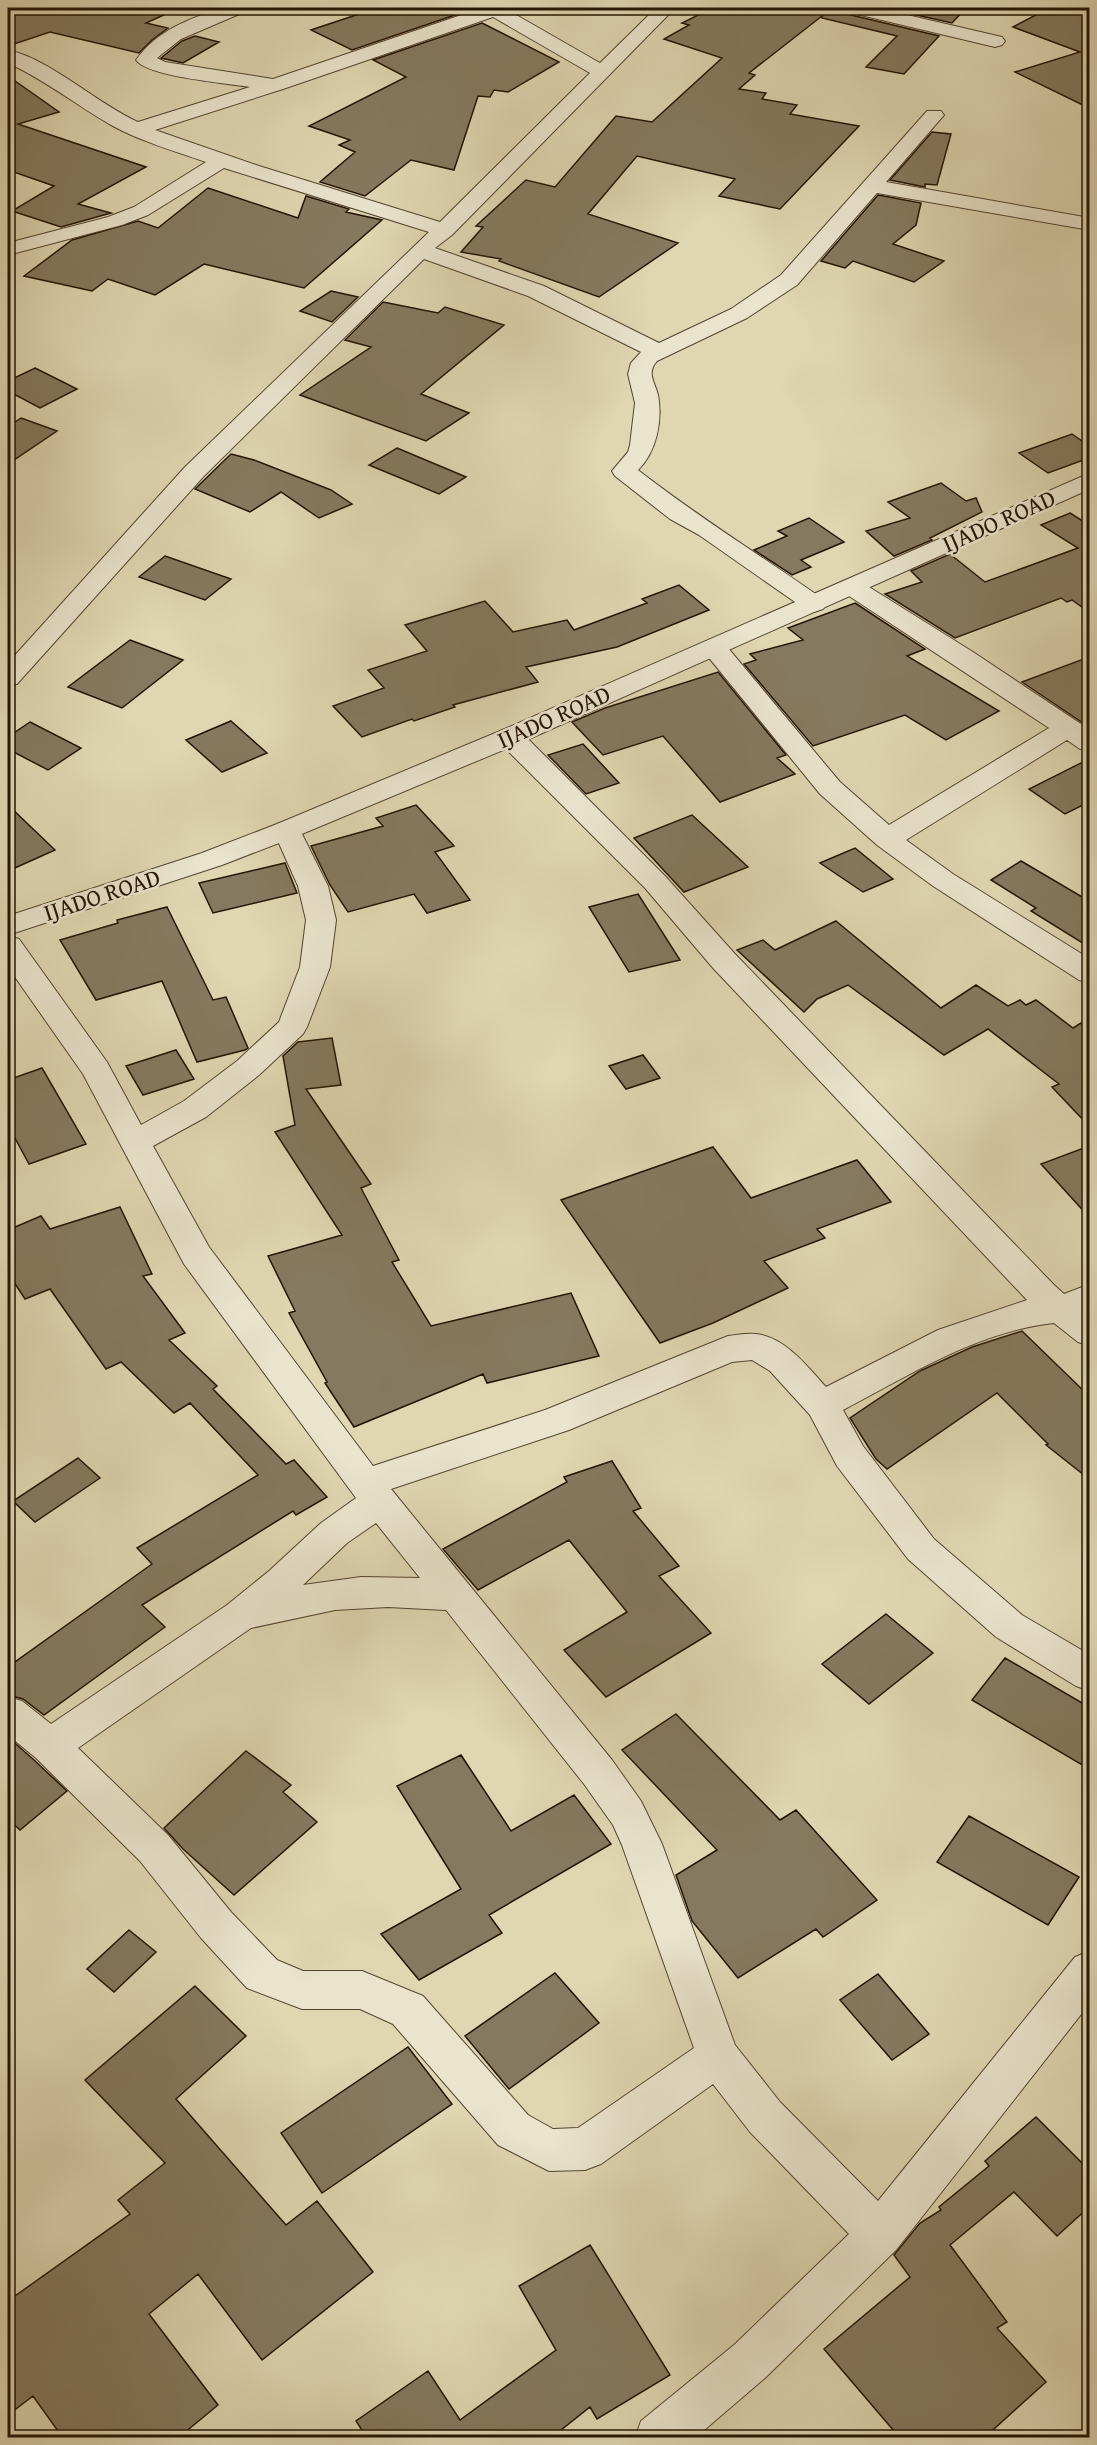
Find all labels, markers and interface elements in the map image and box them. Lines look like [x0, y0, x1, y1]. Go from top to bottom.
street label: IJADO ROAD [937, 480, 1061, 561]
street label: IJADO ROAD [492, 676, 616, 757]
street label: IJADO ROAD [39, 859, 165, 930]

